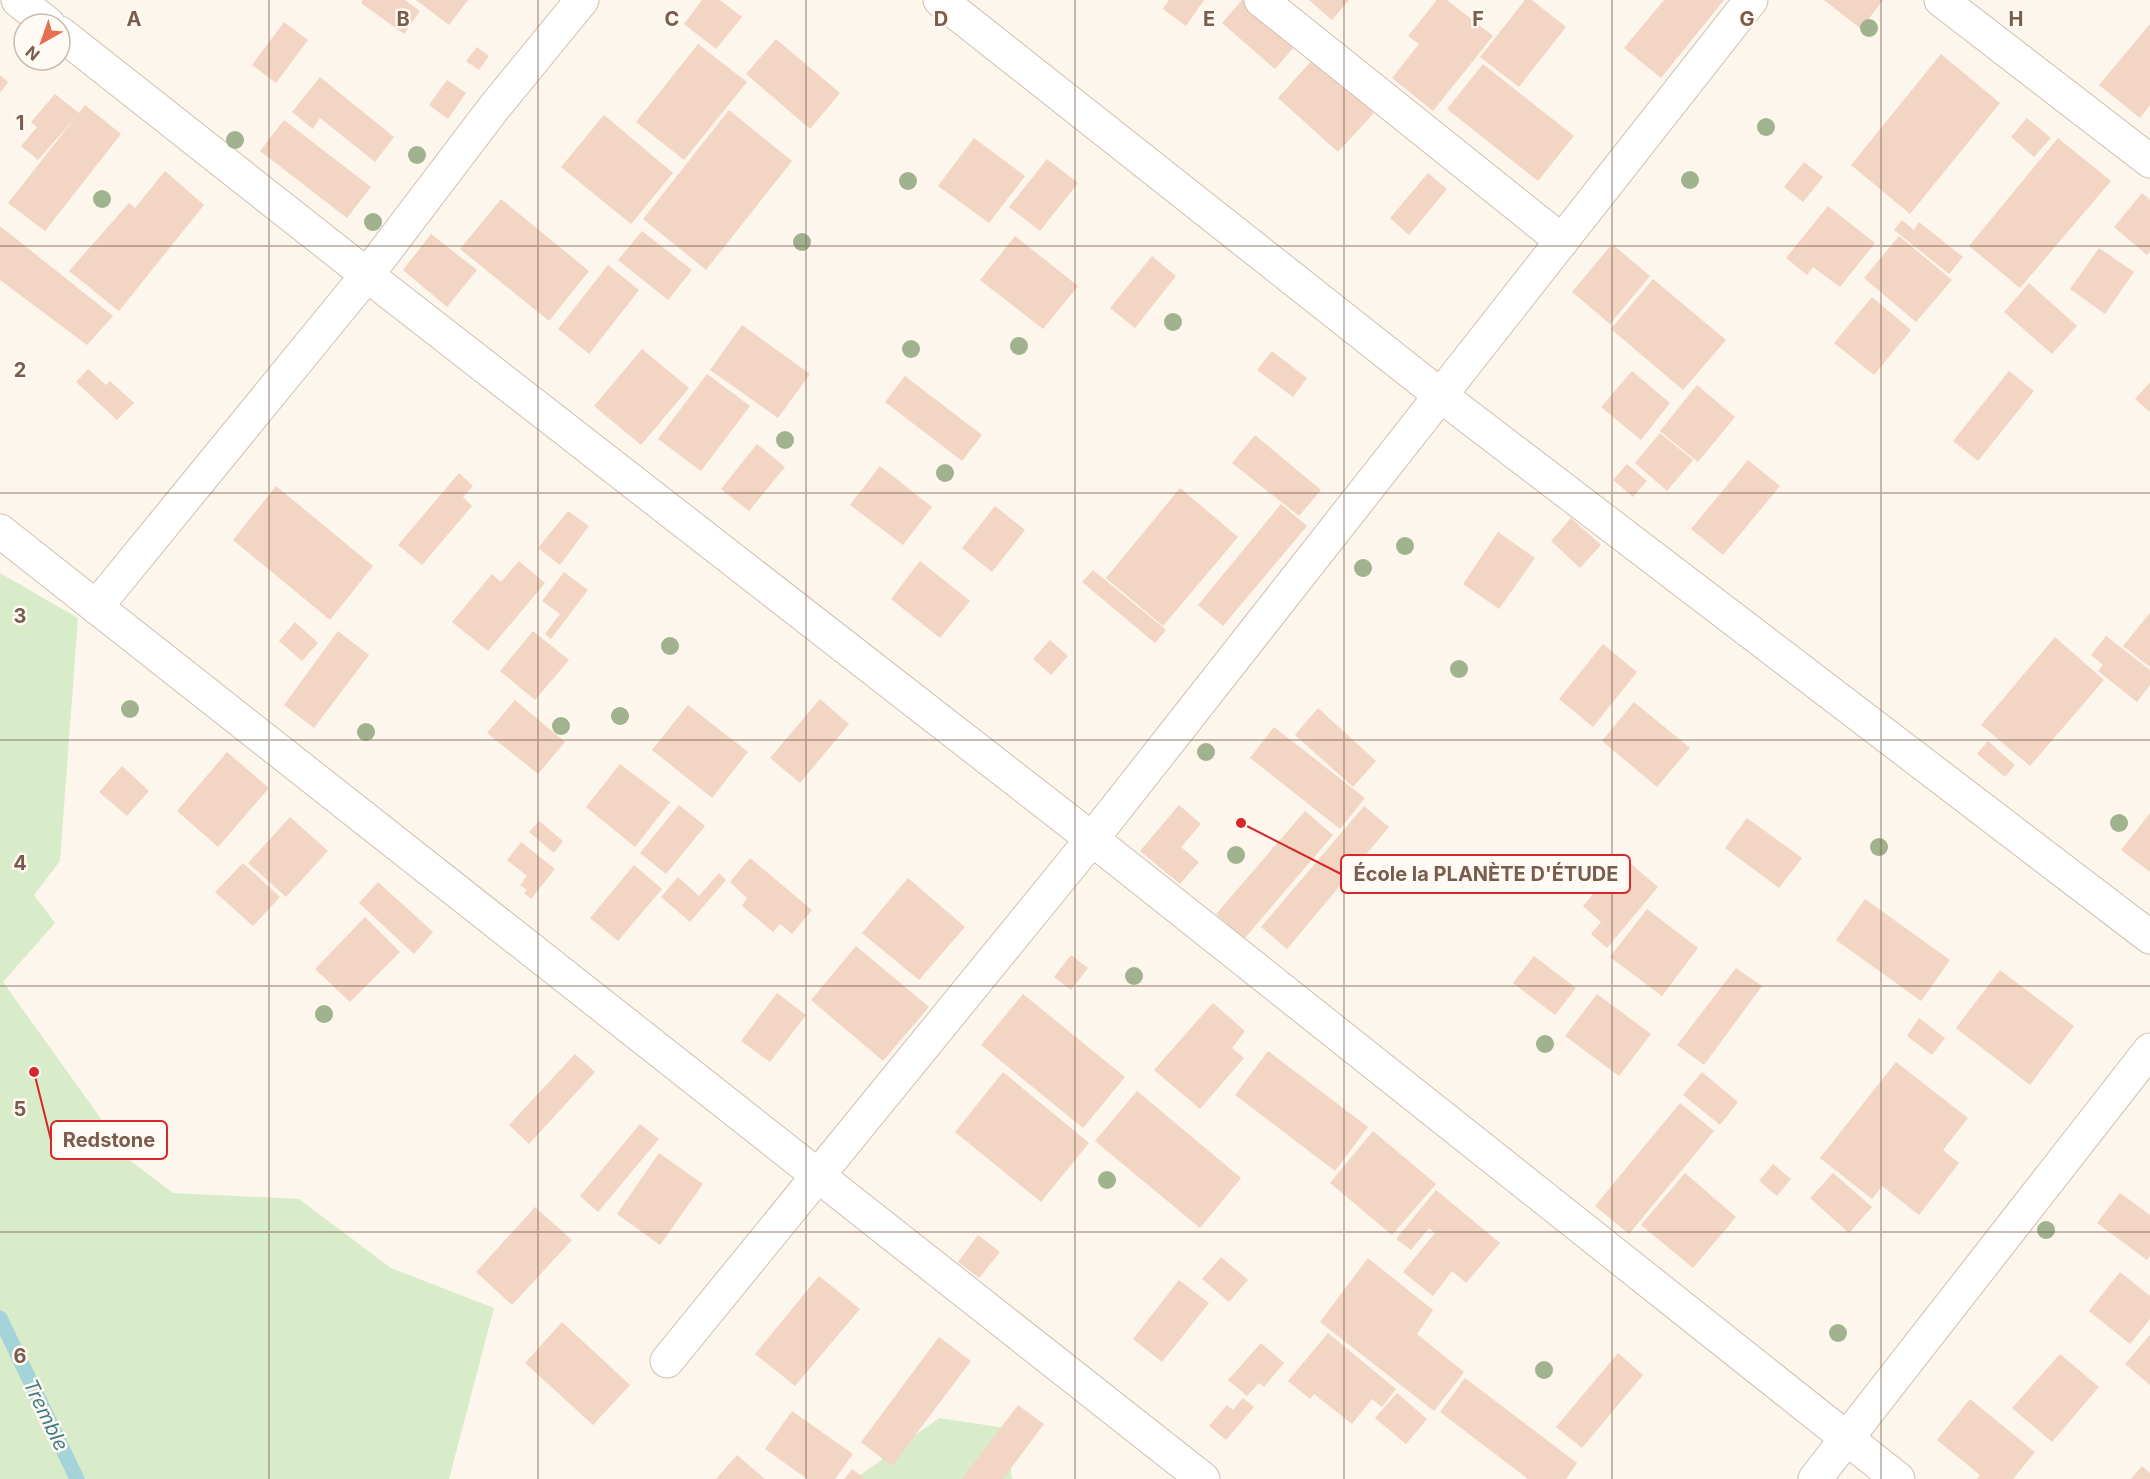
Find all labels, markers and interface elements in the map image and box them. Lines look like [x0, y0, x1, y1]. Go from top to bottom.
text: A [127, 7, 142, 31]
text: B [396, 7, 410, 31]
text: C [665, 7, 679, 31]
text: D [934, 7, 948, 31]
text: E [1203, 7, 1215, 31]
text: F [1472, 7, 1484, 31]
text: G [1739, 7, 1755, 31]
text: H [2009, 7, 2023, 31]
north arrow [12, 12, 72, 72]
text: N [21, 42, 43, 65]
text: 1 [16, 111, 24, 135]
text: 2 [14, 358, 26, 382]
text: 3 [14, 604, 26, 628]
text: 4 [13, 851, 27, 875]
callout: École la PLANÈTE D'ÉTUDE [1341, 855, 1630, 893]
text: École la PLANÈTE D'ÉTUDE [1354, 861, 1618, 886]
text: 5 [14, 1097, 26, 1121]
callout: Redstone [51, 1121, 167, 1159]
text: Redstone [63, 1128, 155, 1152]
text: 6 [14, 1344, 27, 1368]
water label: Tremble [18, 1375, 74, 1455]

